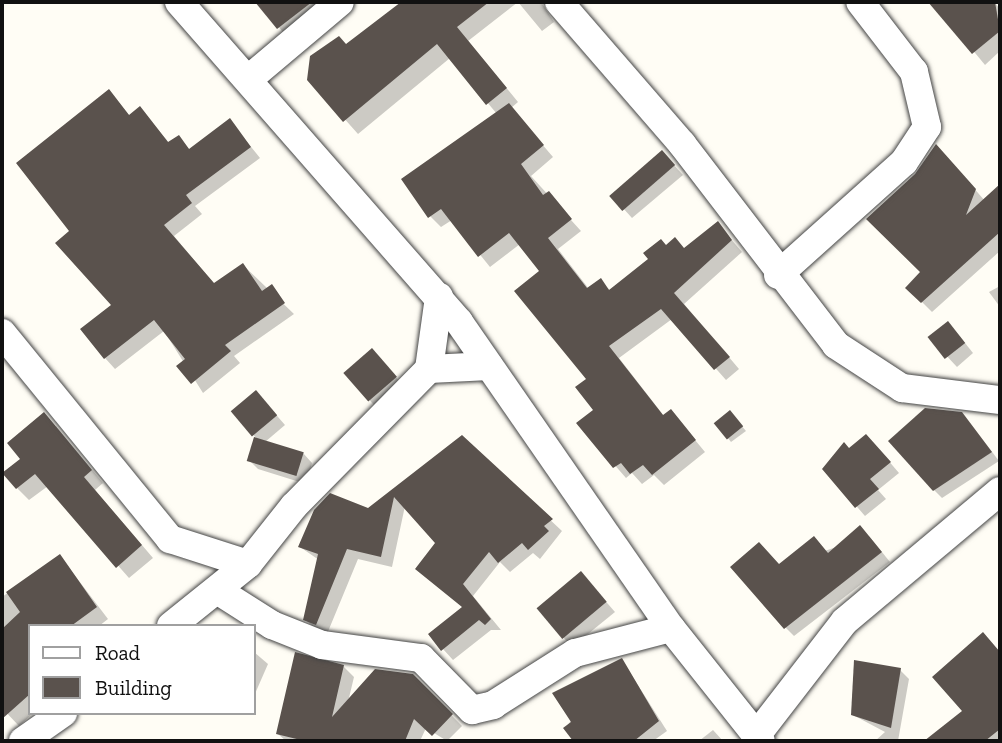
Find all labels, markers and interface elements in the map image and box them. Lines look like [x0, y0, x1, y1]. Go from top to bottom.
legend [28, 624, 256, 715]
text: Road [95, 640, 140, 665]
text: Building [95, 675, 172, 700]

